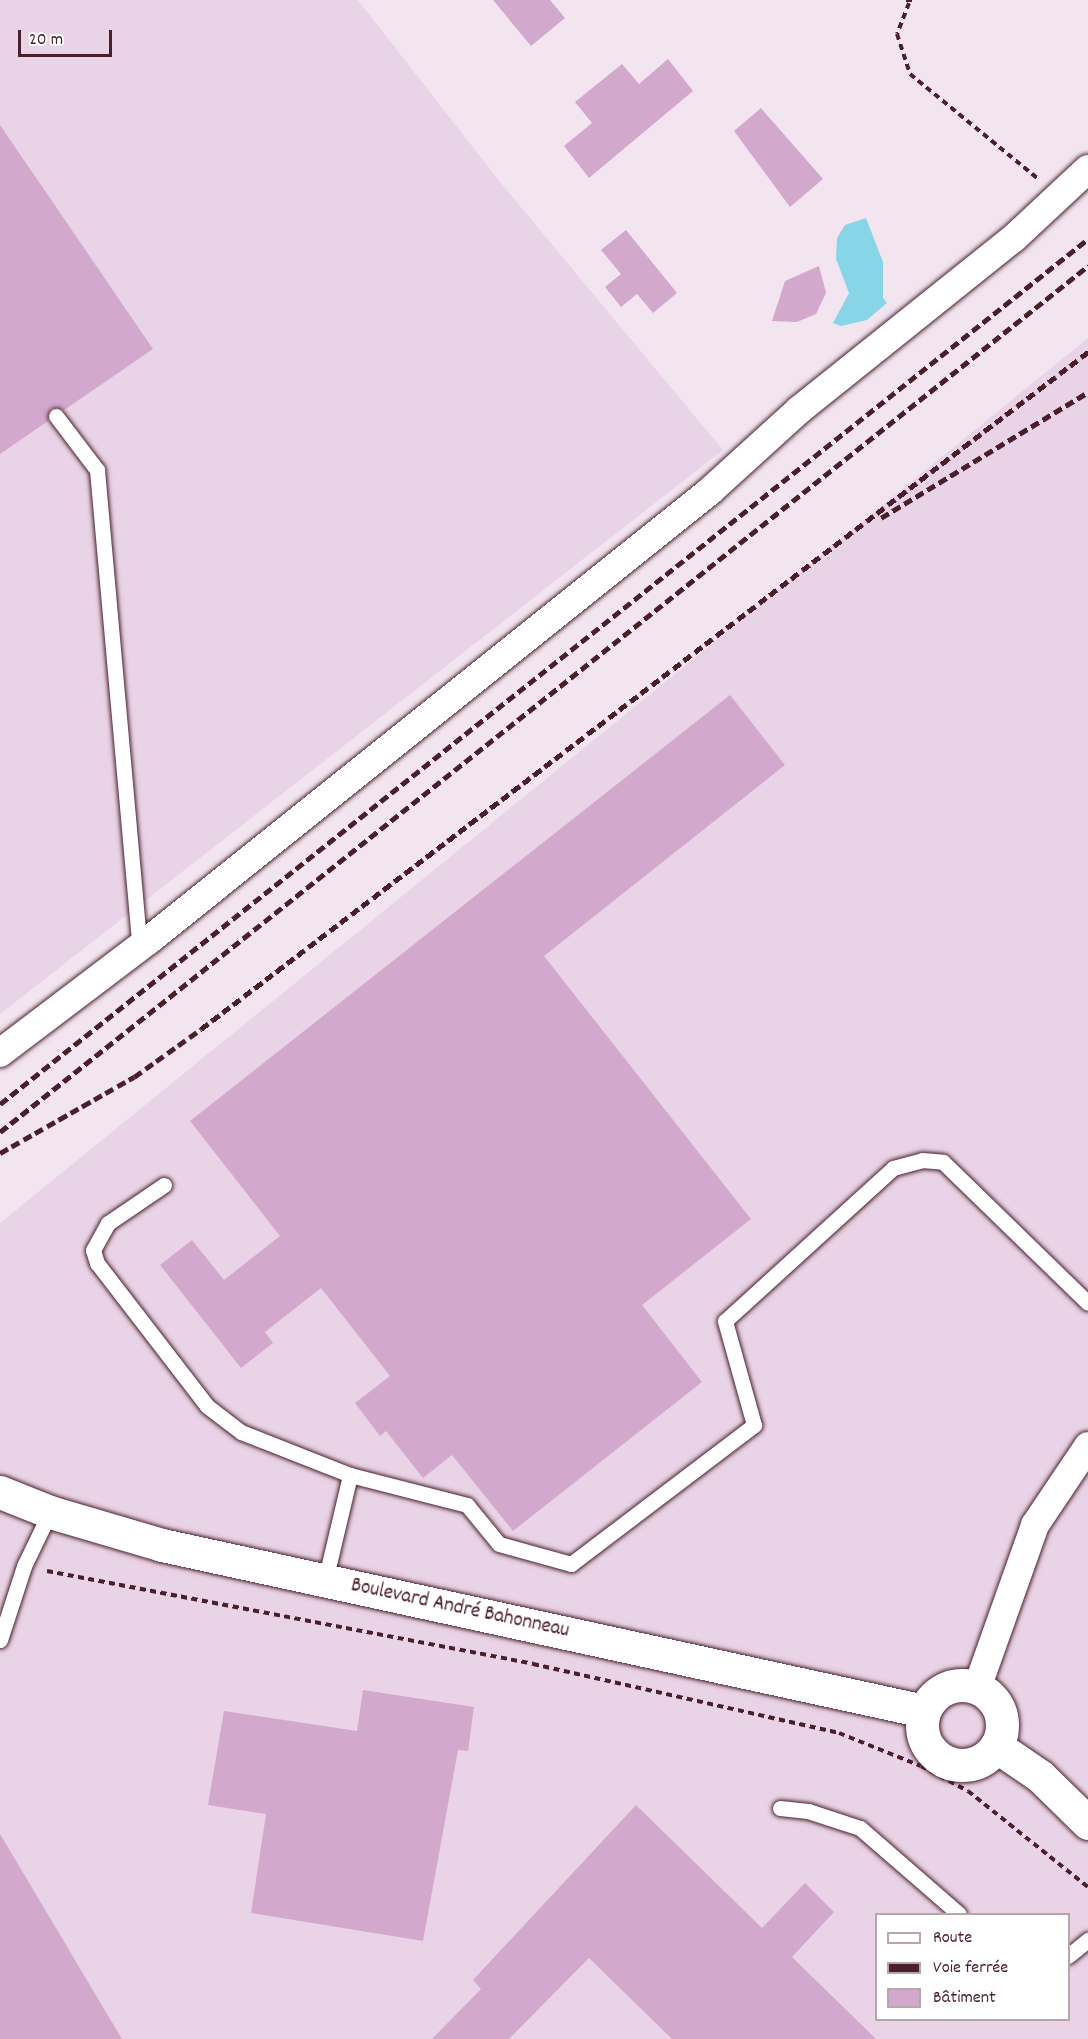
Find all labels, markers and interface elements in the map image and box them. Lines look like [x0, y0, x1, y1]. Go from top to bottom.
scale bar [21, 18, 116, 56]
text: 20 m [29, 28, 63, 53]
street label: Boulevard André Bahonneau [349, 1574, 571, 1644]
legend [875, 1913, 1070, 2021]
text: Route [933, 1926, 972, 1951]
text: Voie ferrée [933, 1956, 1008, 1981]
text: Bâtiment [933, 1986, 996, 2011]

